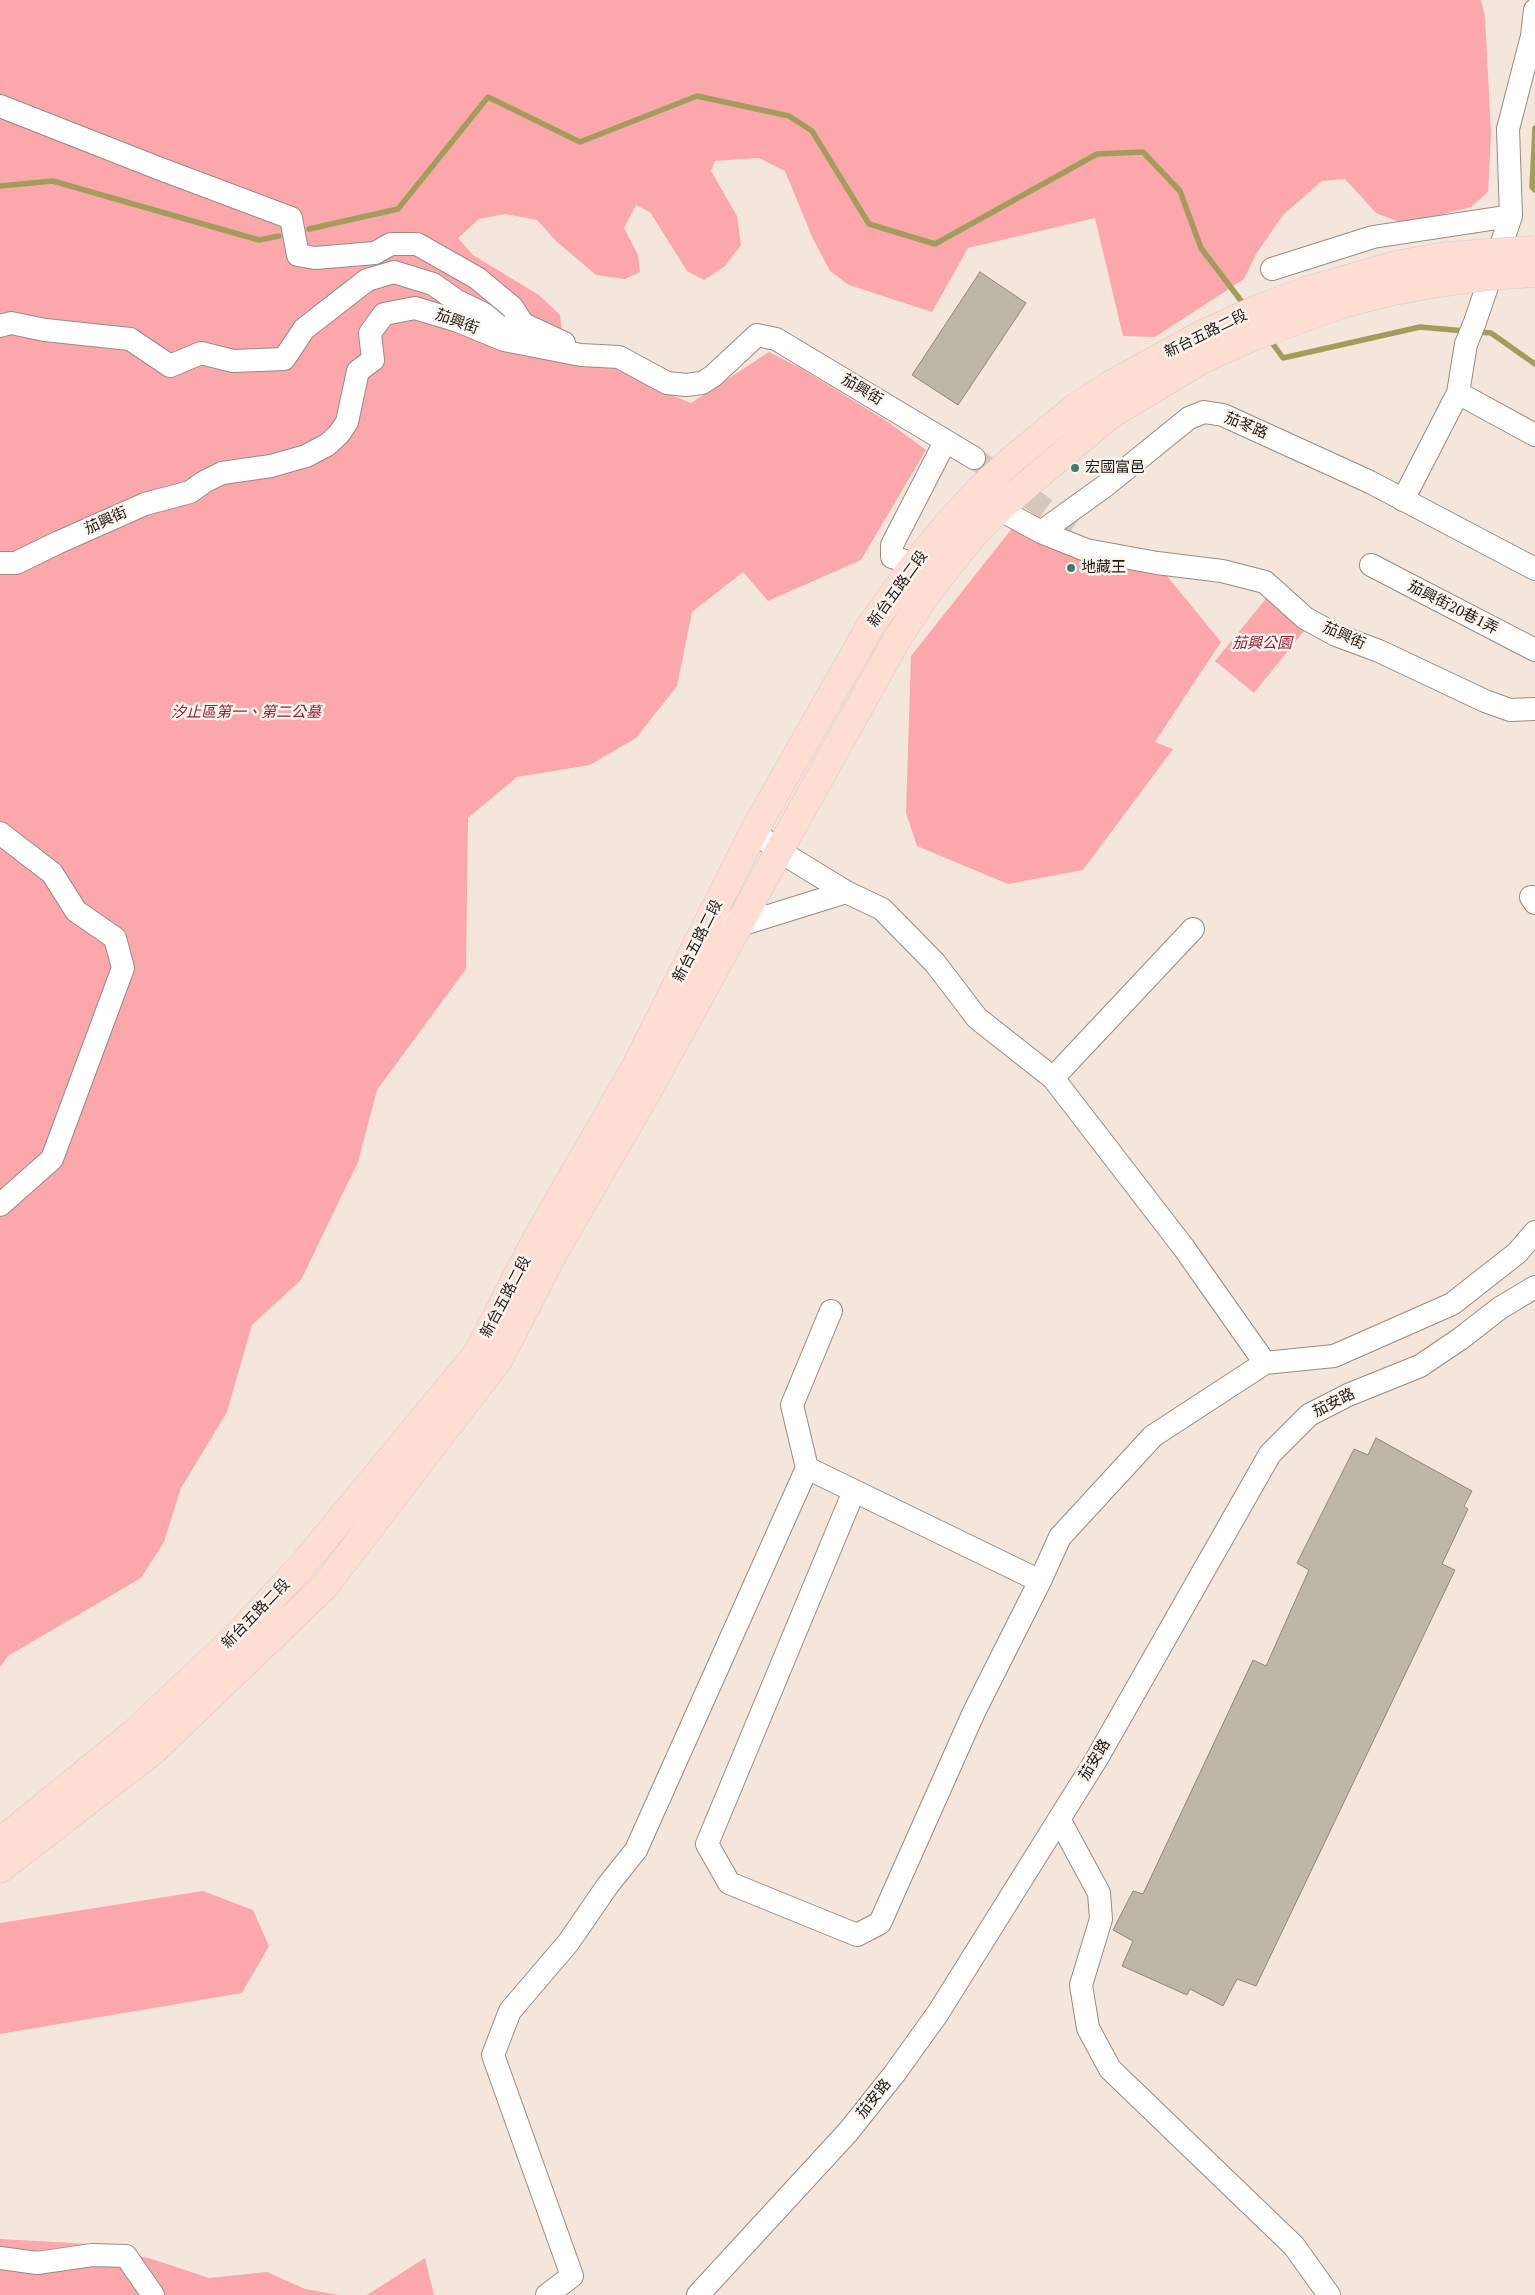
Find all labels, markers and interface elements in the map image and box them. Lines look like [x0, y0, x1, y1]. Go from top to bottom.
street label: 茄興街 [433, 306, 481, 338]
street label: 新台五路二段 [1162, 306, 1250, 362]
street label: 茄興街 [838, 371, 886, 409]
street label: 茄苳路 [1222, 409, 1270, 443]
place label: 宏國富邑 [1085, 459, 1145, 477]
marker: 宏國富邑 [1069, 462, 1081, 474]
street label: 茄興街 [82, 504, 130, 538]
street label: 新台五路二段 [864, 547, 932, 631]
place label: 地藏王 [1081, 559, 1126, 577]
marker: 地藏王 [1065, 562, 1077, 574]
street label: 茄興街20巷1弄 [1405, 578, 1501, 638]
street label: 茄興街 [1320, 619, 1368, 653]
park label: 茄興公園 [1232, 635, 1292, 653]
park label: 汐止區第一、第二公墓 [171, 704, 321, 722]
street label: 新台五路二段 [670, 897, 726, 985]
street label: 新台五路二段 [477, 1253, 535, 1341]
street label: 茄安路 [1310, 1385, 1358, 1421]
street label: 新台五路二段 [218, 1575, 294, 1653]
street label: 茄安路 [1076, 1736, 1114, 1784]
street label: 茄安路 [853, 2076, 895, 2122]

